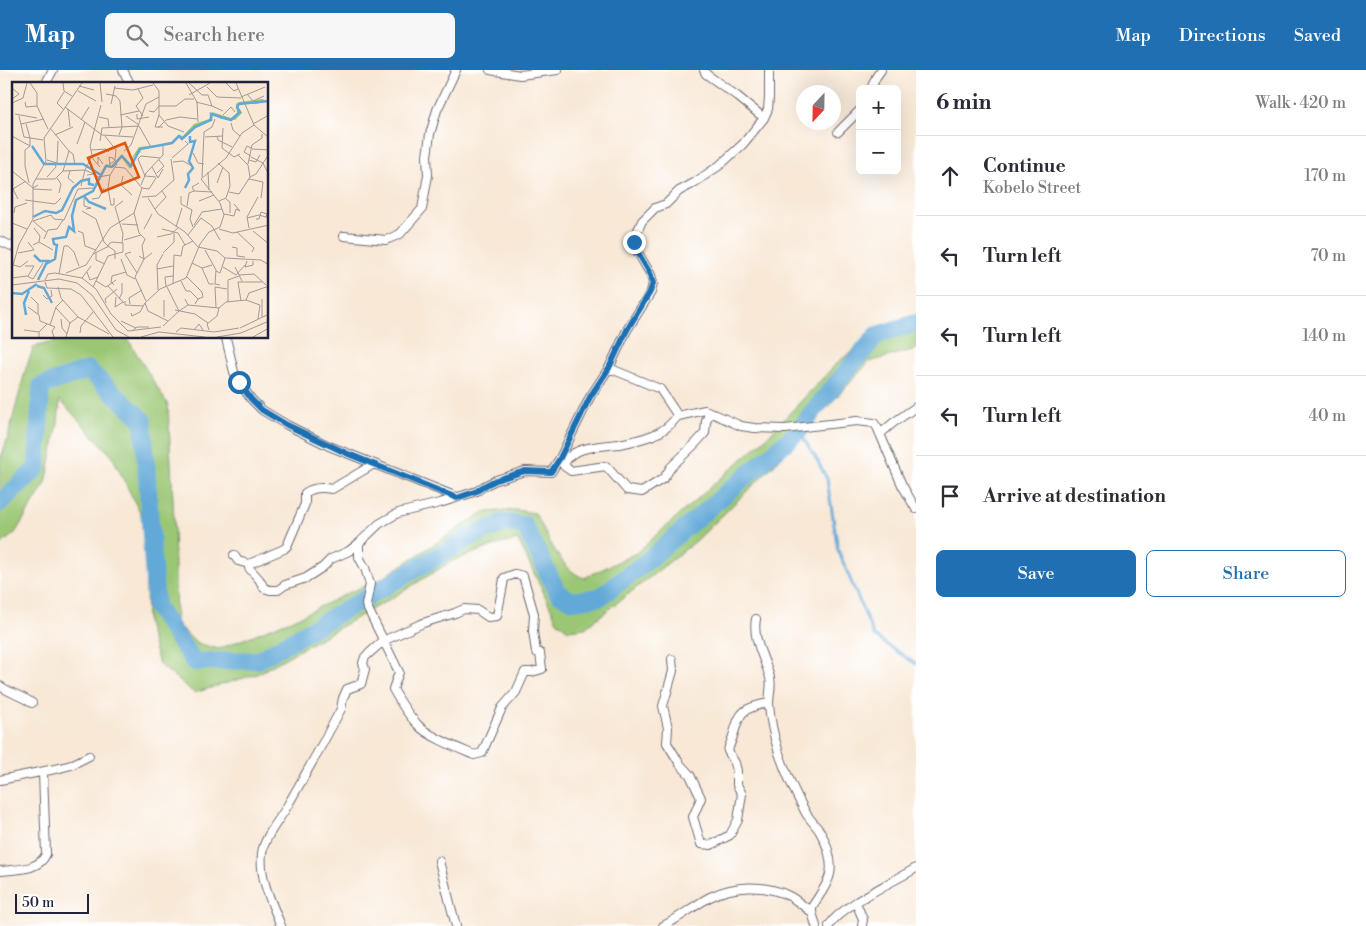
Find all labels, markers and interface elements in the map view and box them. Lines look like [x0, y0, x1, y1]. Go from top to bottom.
search box [105, 13, 455, 58]
text: Map [25, 20, 75, 50]
icon: search [123, 21, 151, 49]
text: Search here [163, 23, 265, 47]
text: Map [1115, 24, 1151, 47]
text: Directions [1179, 24, 1266, 47]
text: Saved [1294, 24, 1341, 47]
inset map [12, 82, 269, 339]
north arrow [796, 85, 841, 130]
map controls [856, 85, 901, 175]
button: + [856, 85, 901, 130]
text: 6 min [936, 90, 991, 116]
text: Walk · 420 m [1256, 93, 1346, 113]
button: − [856, 130, 901, 175]
text: Continue [983, 154, 1066, 178]
icon: ahead [936, 162, 964, 190]
text: 170 m [1304, 166, 1346, 186]
text: Kobelo Street [983, 178, 1081, 198]
route end [623, 231, 646, 254]
icon: left [936, 242, 964, 270]
text: Turn left [983, 244, 1062, 268]
text: 70 m [1310, 246, 1346, 266]
icon: left [936, 322, 964, 350]
text: Turn left [983, 324, 1062, 348]
text: 140 m [1302, 326, 1346, 346]
route start [228, 371, 251, 394]
icon: left [936, 402, 964, 430]
text: Turn left [983, 404, 1062, 428]
text: 40 m [1309, 406, 1346, 426]
icon: arrive [936, 482, 964, 510]
text: Arrive at destination [983, 484, 1166, 508]
button: Save [936, 550, 1136, 597]
button: Share [1146, 550, 1346, 597]
scale bar [15, 891, 89, 914]
text: 50 m [22, 894, 54, 912]

